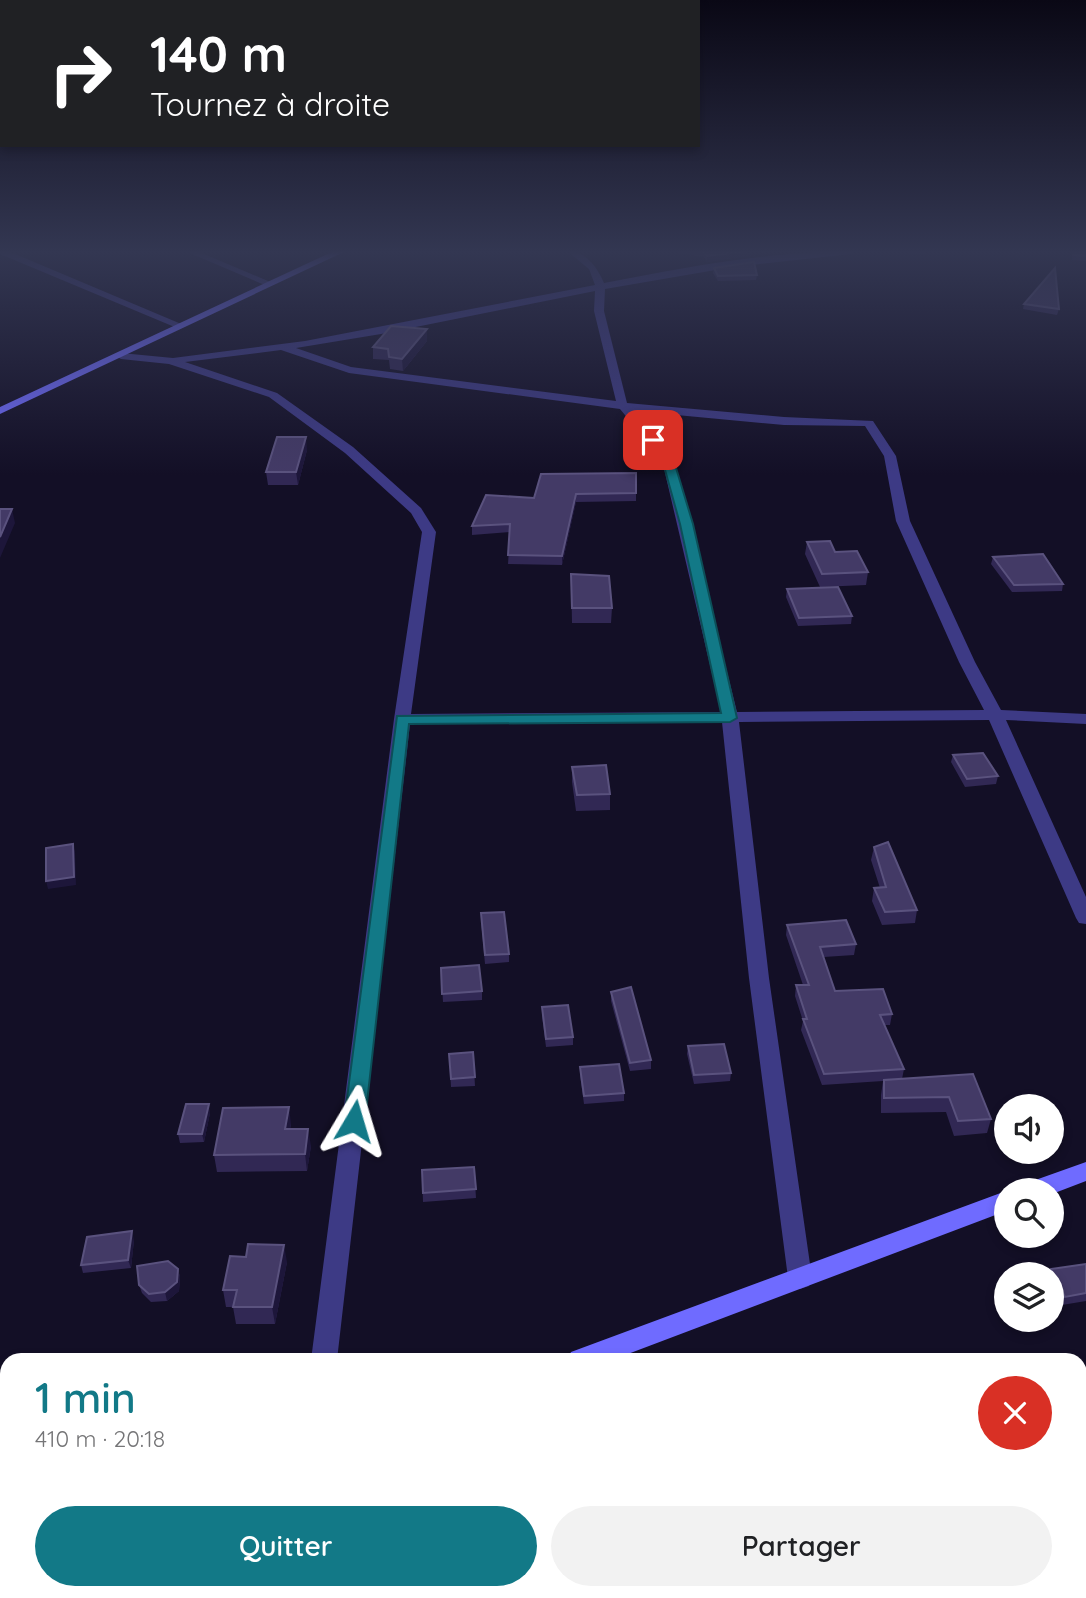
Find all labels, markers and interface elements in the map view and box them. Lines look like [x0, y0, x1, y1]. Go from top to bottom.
text: 140 m [150, 23, 287, 84]
icon: right [35, 28, 126, 119]
text: Tournez à droite [150, 84, 390, 124]
pin [623, 410, 683, 470]
icon: arrive [634, 421, 672, 459]
position arrow [317, 1084, 391, 1158]
map controls [994, 1094, 1064, 1332]
button: sound [994, 1094, 1064, 1164]
button: search [994, 1178, 1064, 1248]
button: layers [994, 1262, 1064, 1332]
text: 1 min [35, 1371, 136, 1424]
button: close [978, 1376, 1052, 1450]
text: 410 m · 20:18 [35, 1424, 165, 1453]
button: Quitter [35, 1506, 537, 1586]
button: Partager [551, 1506, 1052, 1586]

